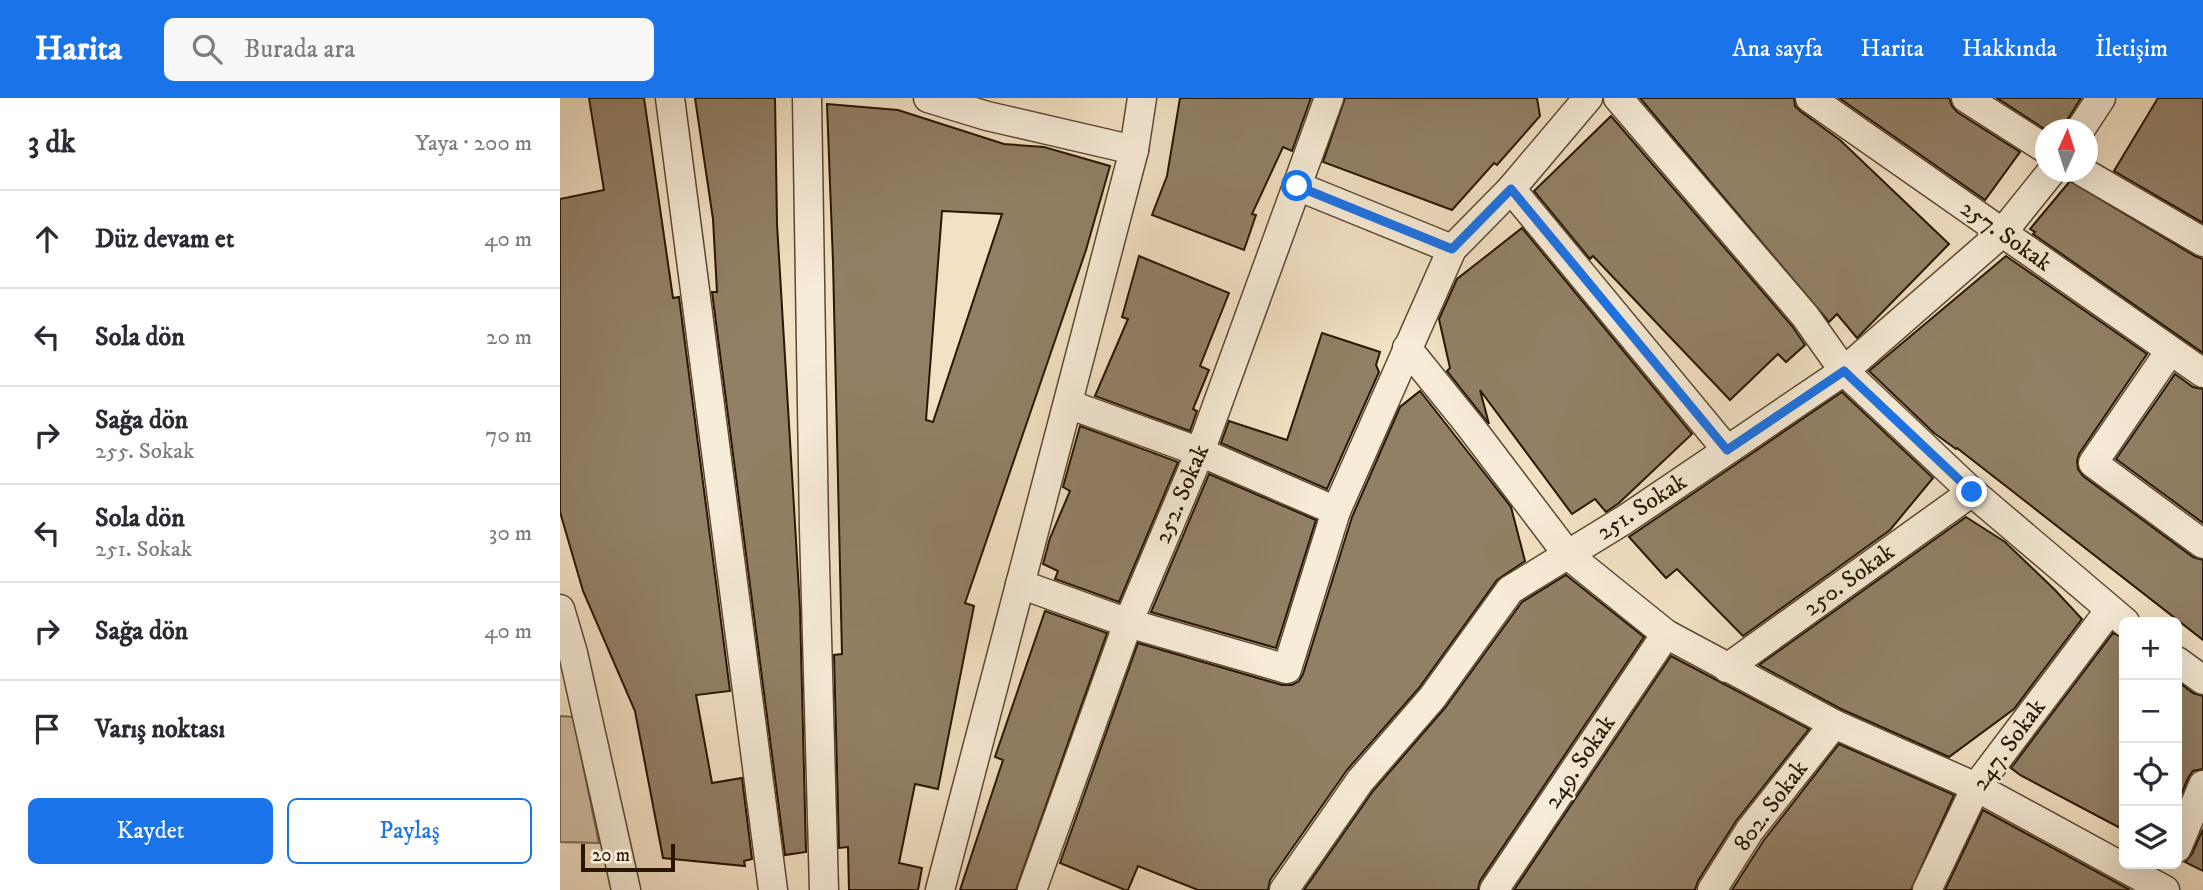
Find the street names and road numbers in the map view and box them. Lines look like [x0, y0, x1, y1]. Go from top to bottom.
street label: 257. Sokak [1954, 194, 2058, 278]
street label: 252. Sokak [1148, 440, 1216, 548]
street label: 251. Sokak [1591, 467, 1693, 547]
street label: 250. Sokak [1798, 537, 1901, 623]
street label: 247. Sokak [1966, 693, 2052, 797]
street label: 249. Sokak [1538, 709, 1622, 815]
street label: 802. Sokak [1727, 755, 1815, 857]

